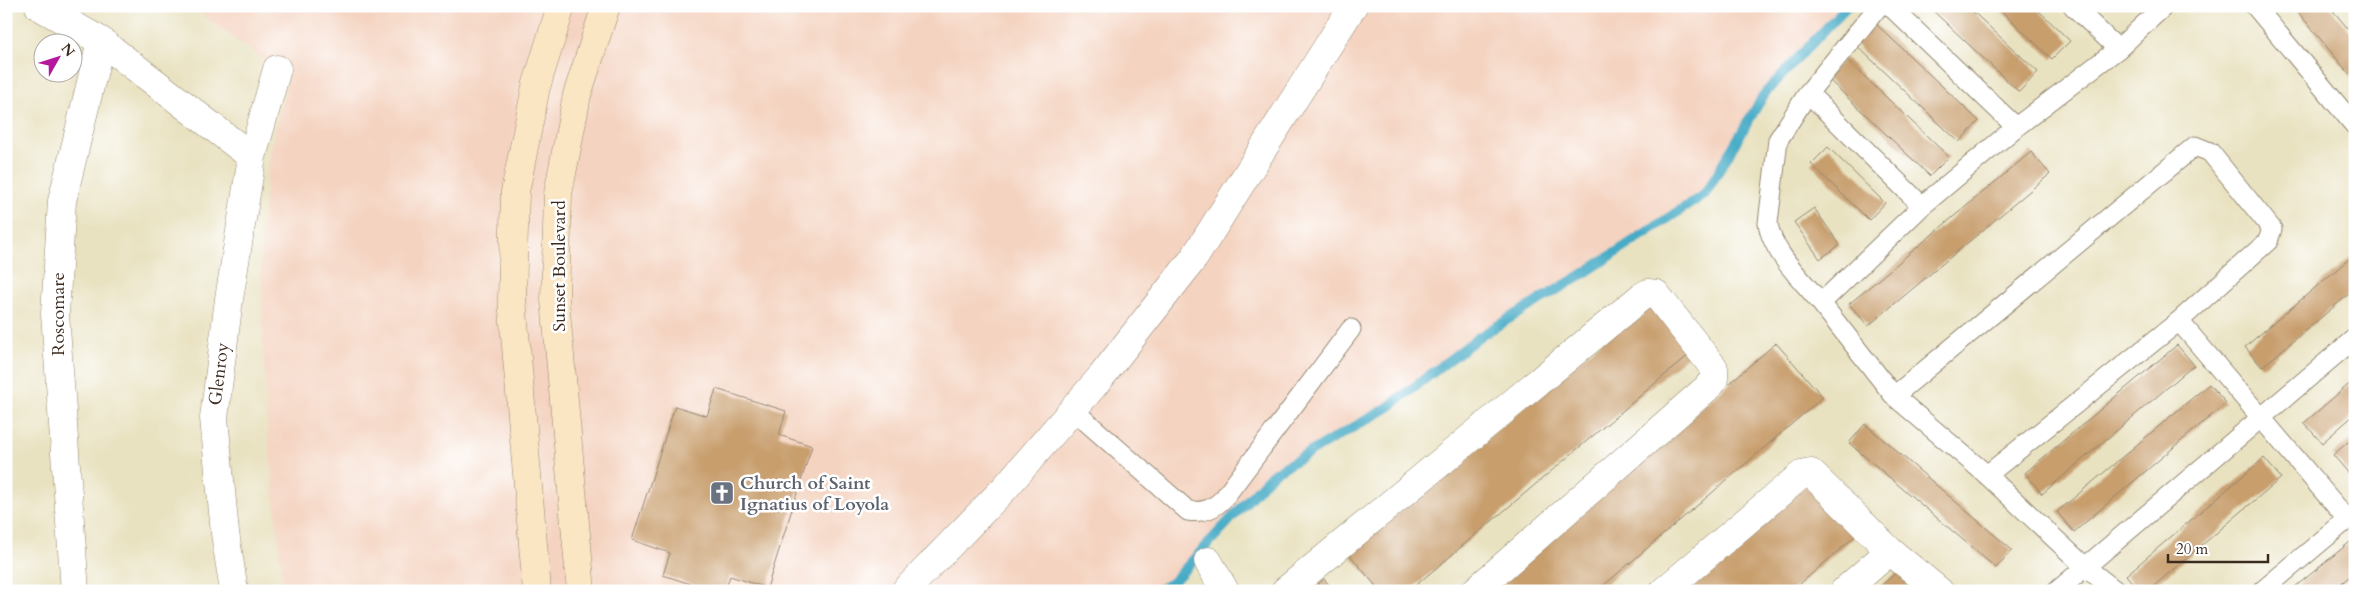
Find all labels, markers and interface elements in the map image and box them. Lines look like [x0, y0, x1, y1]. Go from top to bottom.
north arrow [32, 32, 82, 82]
text: N [57, 39, 79, 61]
street label: Sunset Boulevard [547, 200, 572, 332]
street label: Roscomare [46, 272, 71, 356]
street label: Glenroy [203, 341, 235, 407]
place label: Church of Saint Ignatius of Loyola [740, 471, 889, 517]
church icon: Church of Saint Ignatius of Loyola [709, 480, 735, 506]
scale bar [2168, 532, 2268, 564]
text: 20 m [2176, 539, 2208, 559]

